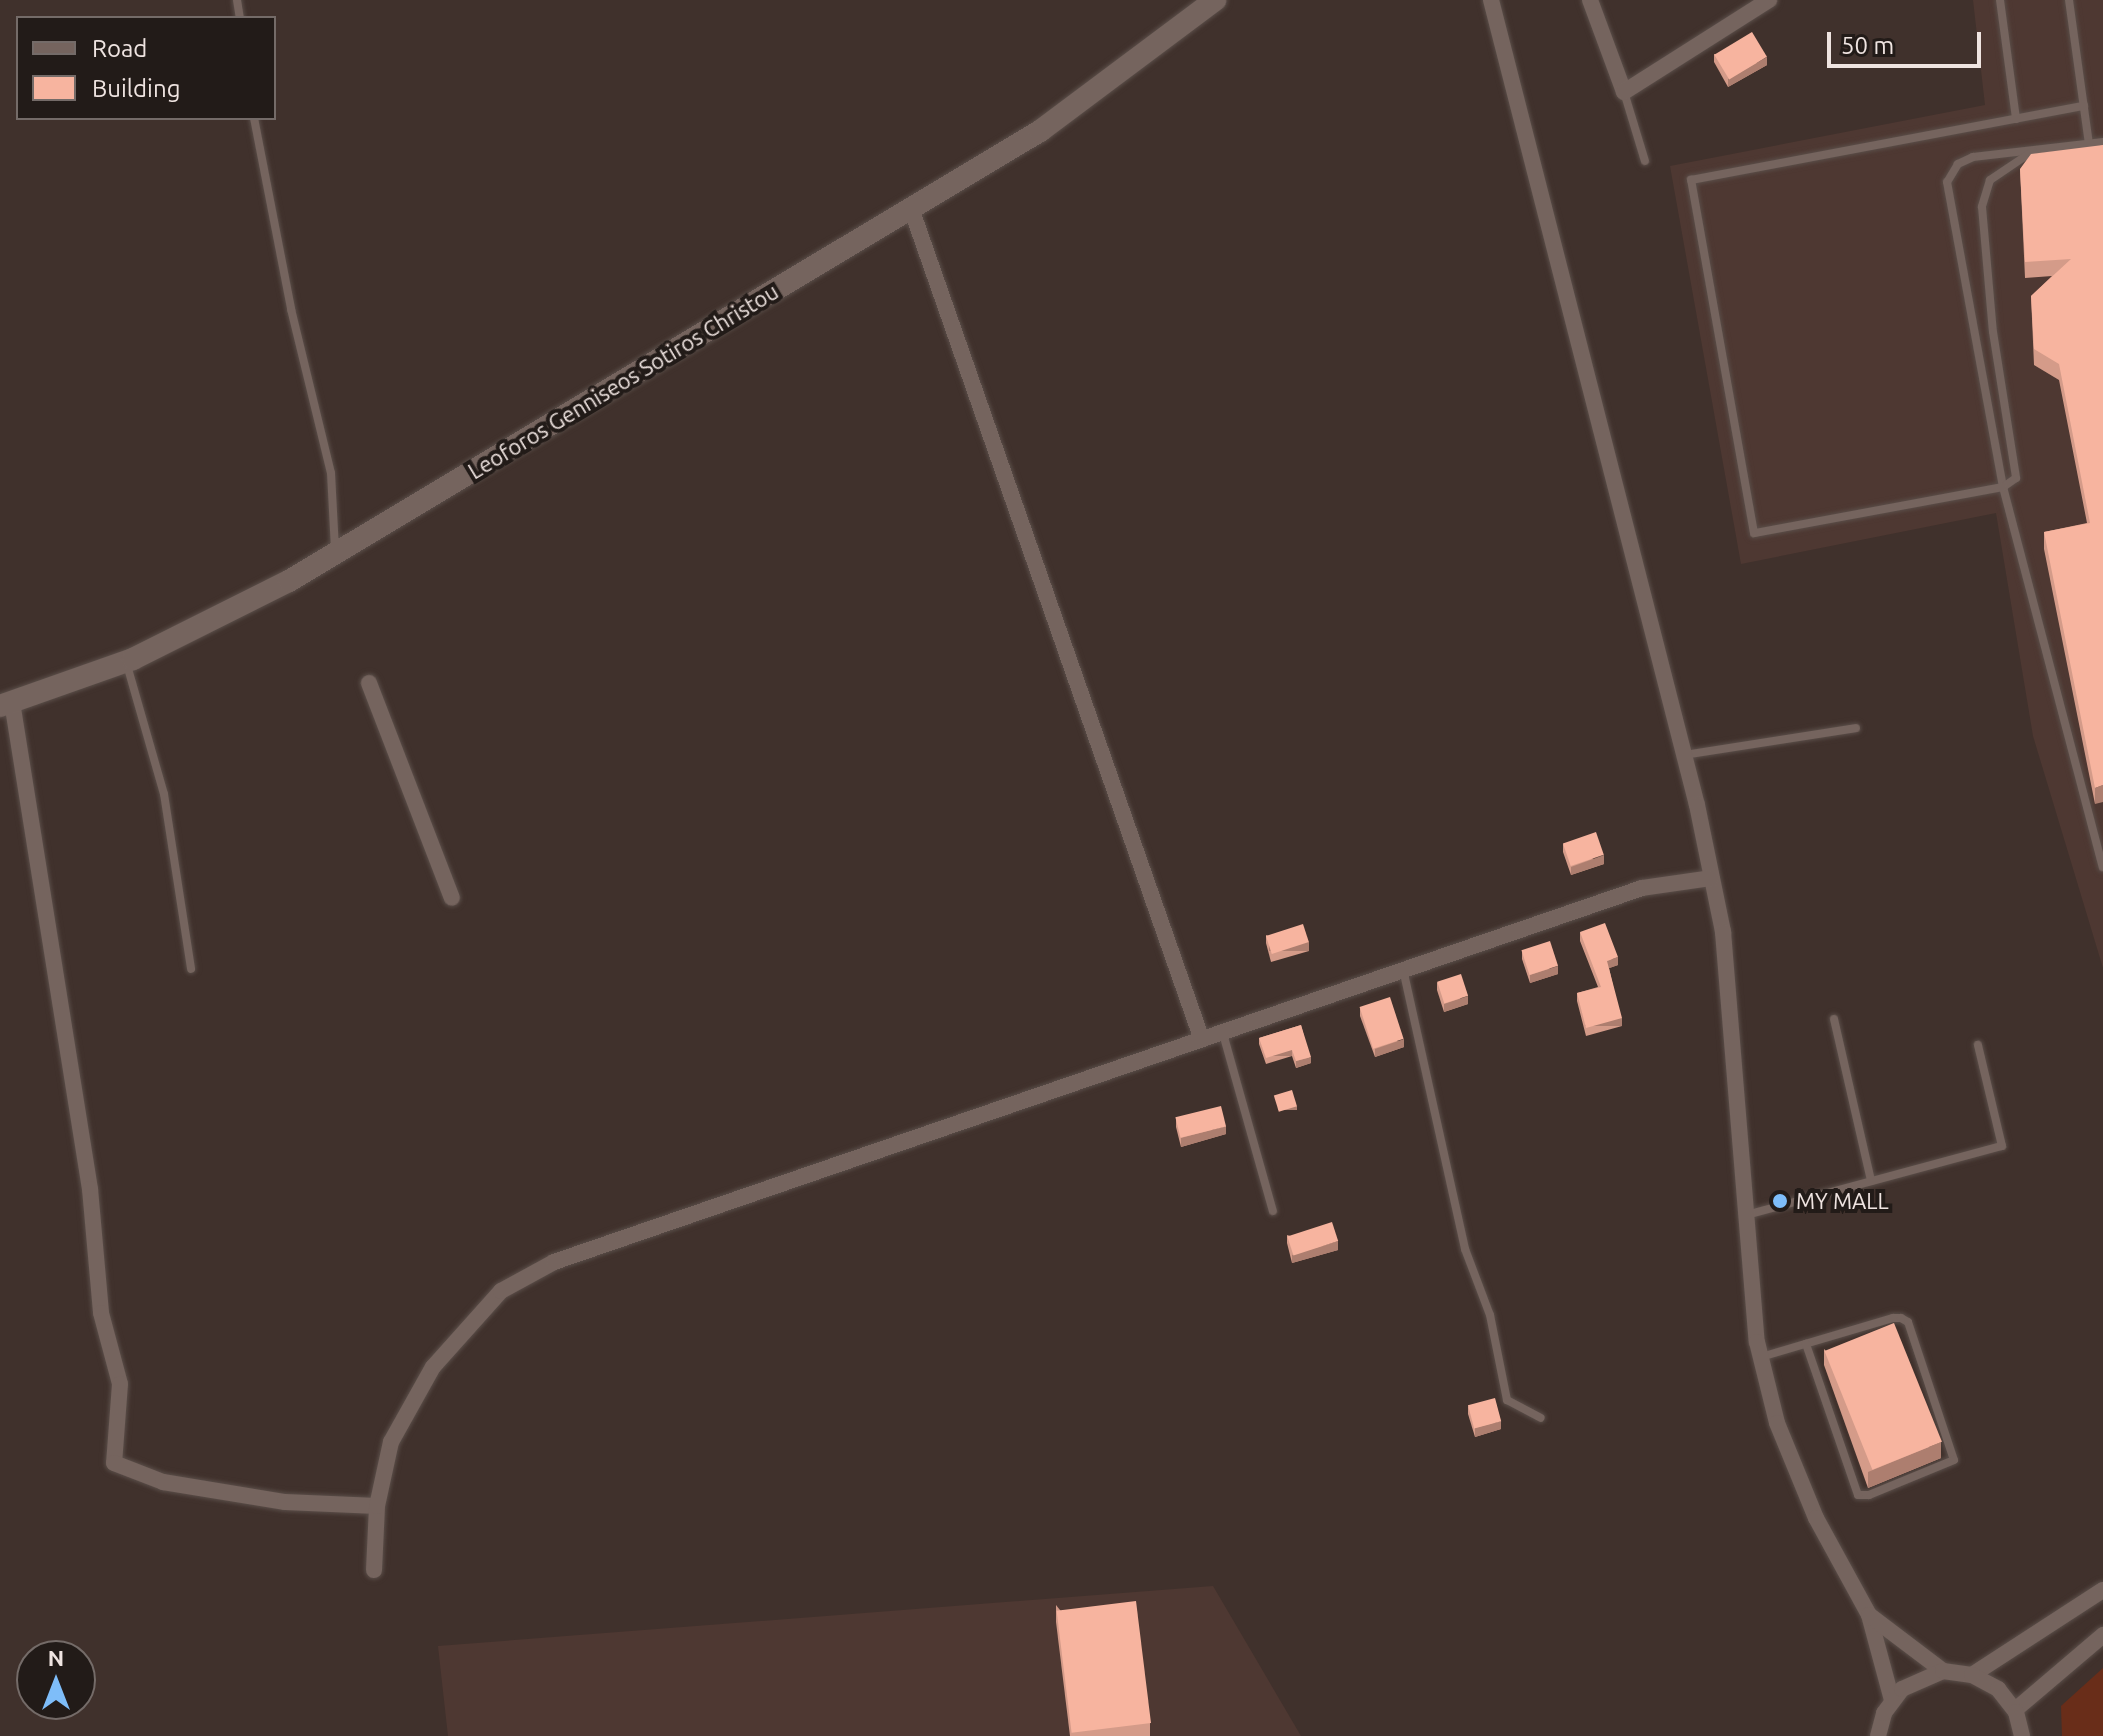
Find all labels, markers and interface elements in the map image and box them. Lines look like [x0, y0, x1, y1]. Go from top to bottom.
legend [16, 16, 276, 120]
scale bar [1831, 16, 1985, 66]
text: 50 m [1841, 32, 1894, 59]
text: Road [92, 35, 147, 62]
text: Building [92, 75, 180, 102]
street label: Leoforos Genniseos Sotiros Christou [463, 278, 783, 484]
place label: MY MALL [1796, 1188, 1889, 1214]
marker: MY MALL [1771, 1192, 1789, 1210]
north arrow [16, 1640, 96, 1720]
text: N [48, 1645, 64, 1670]

